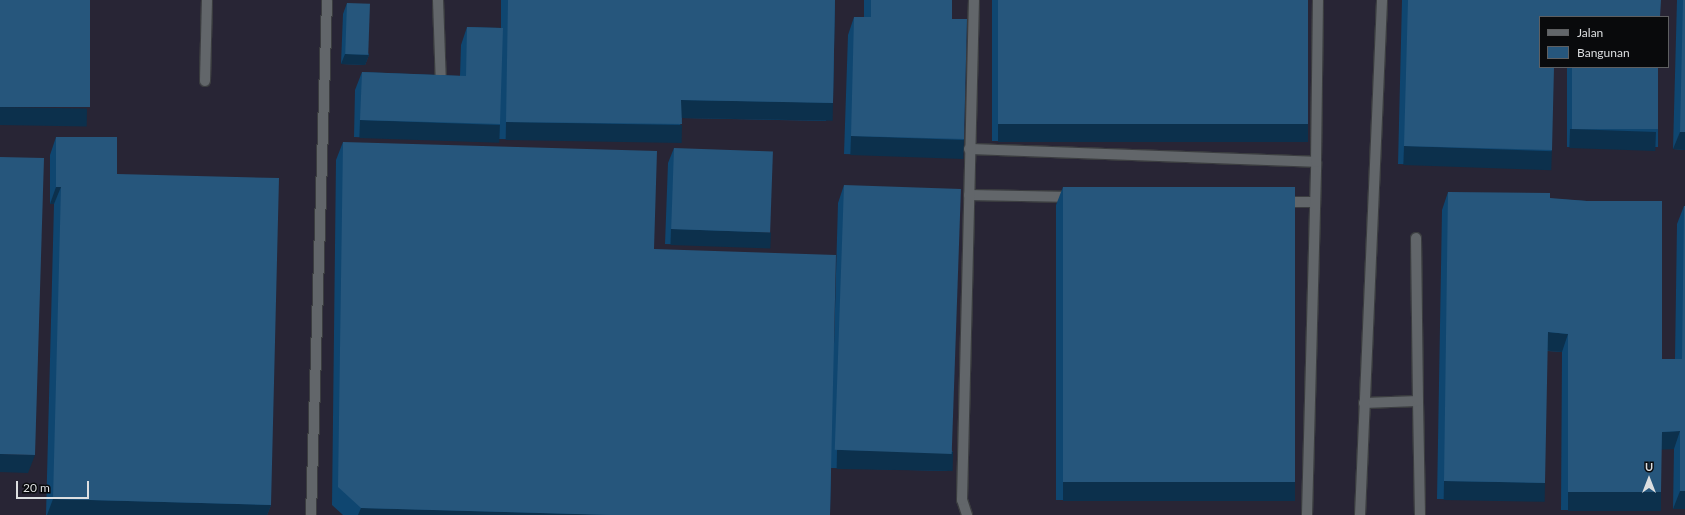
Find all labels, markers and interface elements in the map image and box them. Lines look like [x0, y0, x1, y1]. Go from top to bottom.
legend [1539, 16, 1669, 68]
text: Jalan [1577, 25, 1603, 40]
text: Bangunan [1577, 45, 1630, 60]
north arrow [1629, 459, 1669, 499]
text: U [1645, 460, 1653, 473]
scale bar [18, 473, 91, 499]
text: 20 m [23, 480, 50, 495]

